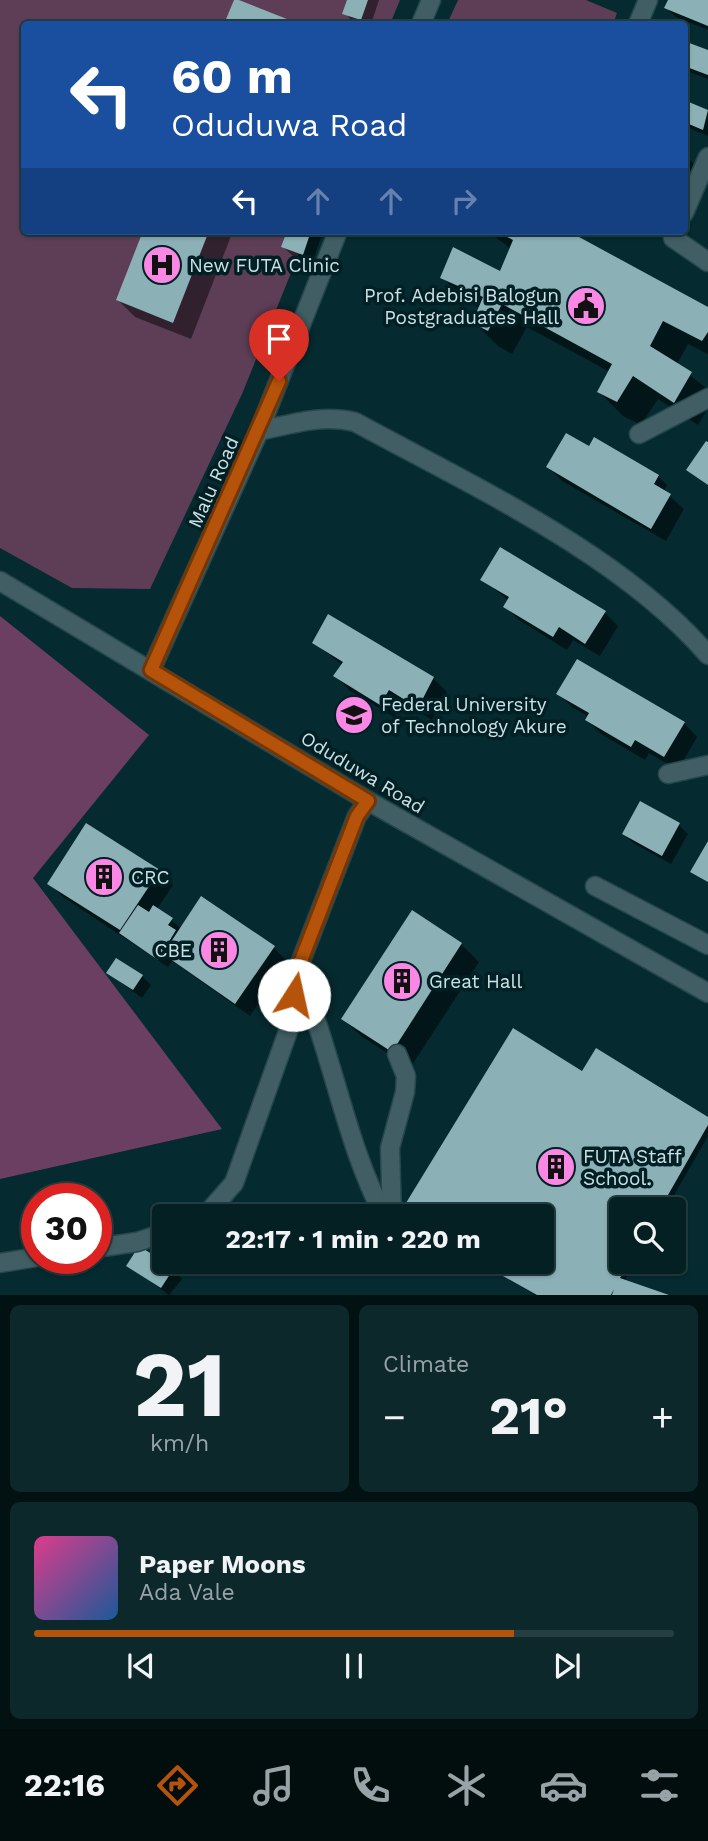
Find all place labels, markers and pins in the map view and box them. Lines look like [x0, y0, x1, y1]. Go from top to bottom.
hospital icon: New FUTA Clinic [141, 244, 183, 286]
place label: New FUTA Clinic [189, 254, 340, 277]
place label: Prof. Adebisi Balogun Postgraduates Hall [364, 284, 559, 329]
public building icon: Prof. Adebisi Balogun Postgraduates Hall [565, 285, 607, 327]
pin [249, 309, 309, 381]
place label: Federal University of Technology Akure [381, 693, 567, 738]
school or university icon: Federal University of Technology Akure [333, 694, 375, 736]
building icon: CRC [83, 856, 125, 898]
place label: CRC [131, 866, 170, 889]
building icon: CBE [198, 929, 240, 971]
place label: CBE [154, 939, 192, 962]
building icon: Great Hall [381, 960, 423, 1002]
place label: Great Hall [429, 970, 522, 993]
place label: FUTA Staff School. [583, 1145, 682, 1190]
building icon: FUTA Staff School. [535, 1146, 577, 1188]

